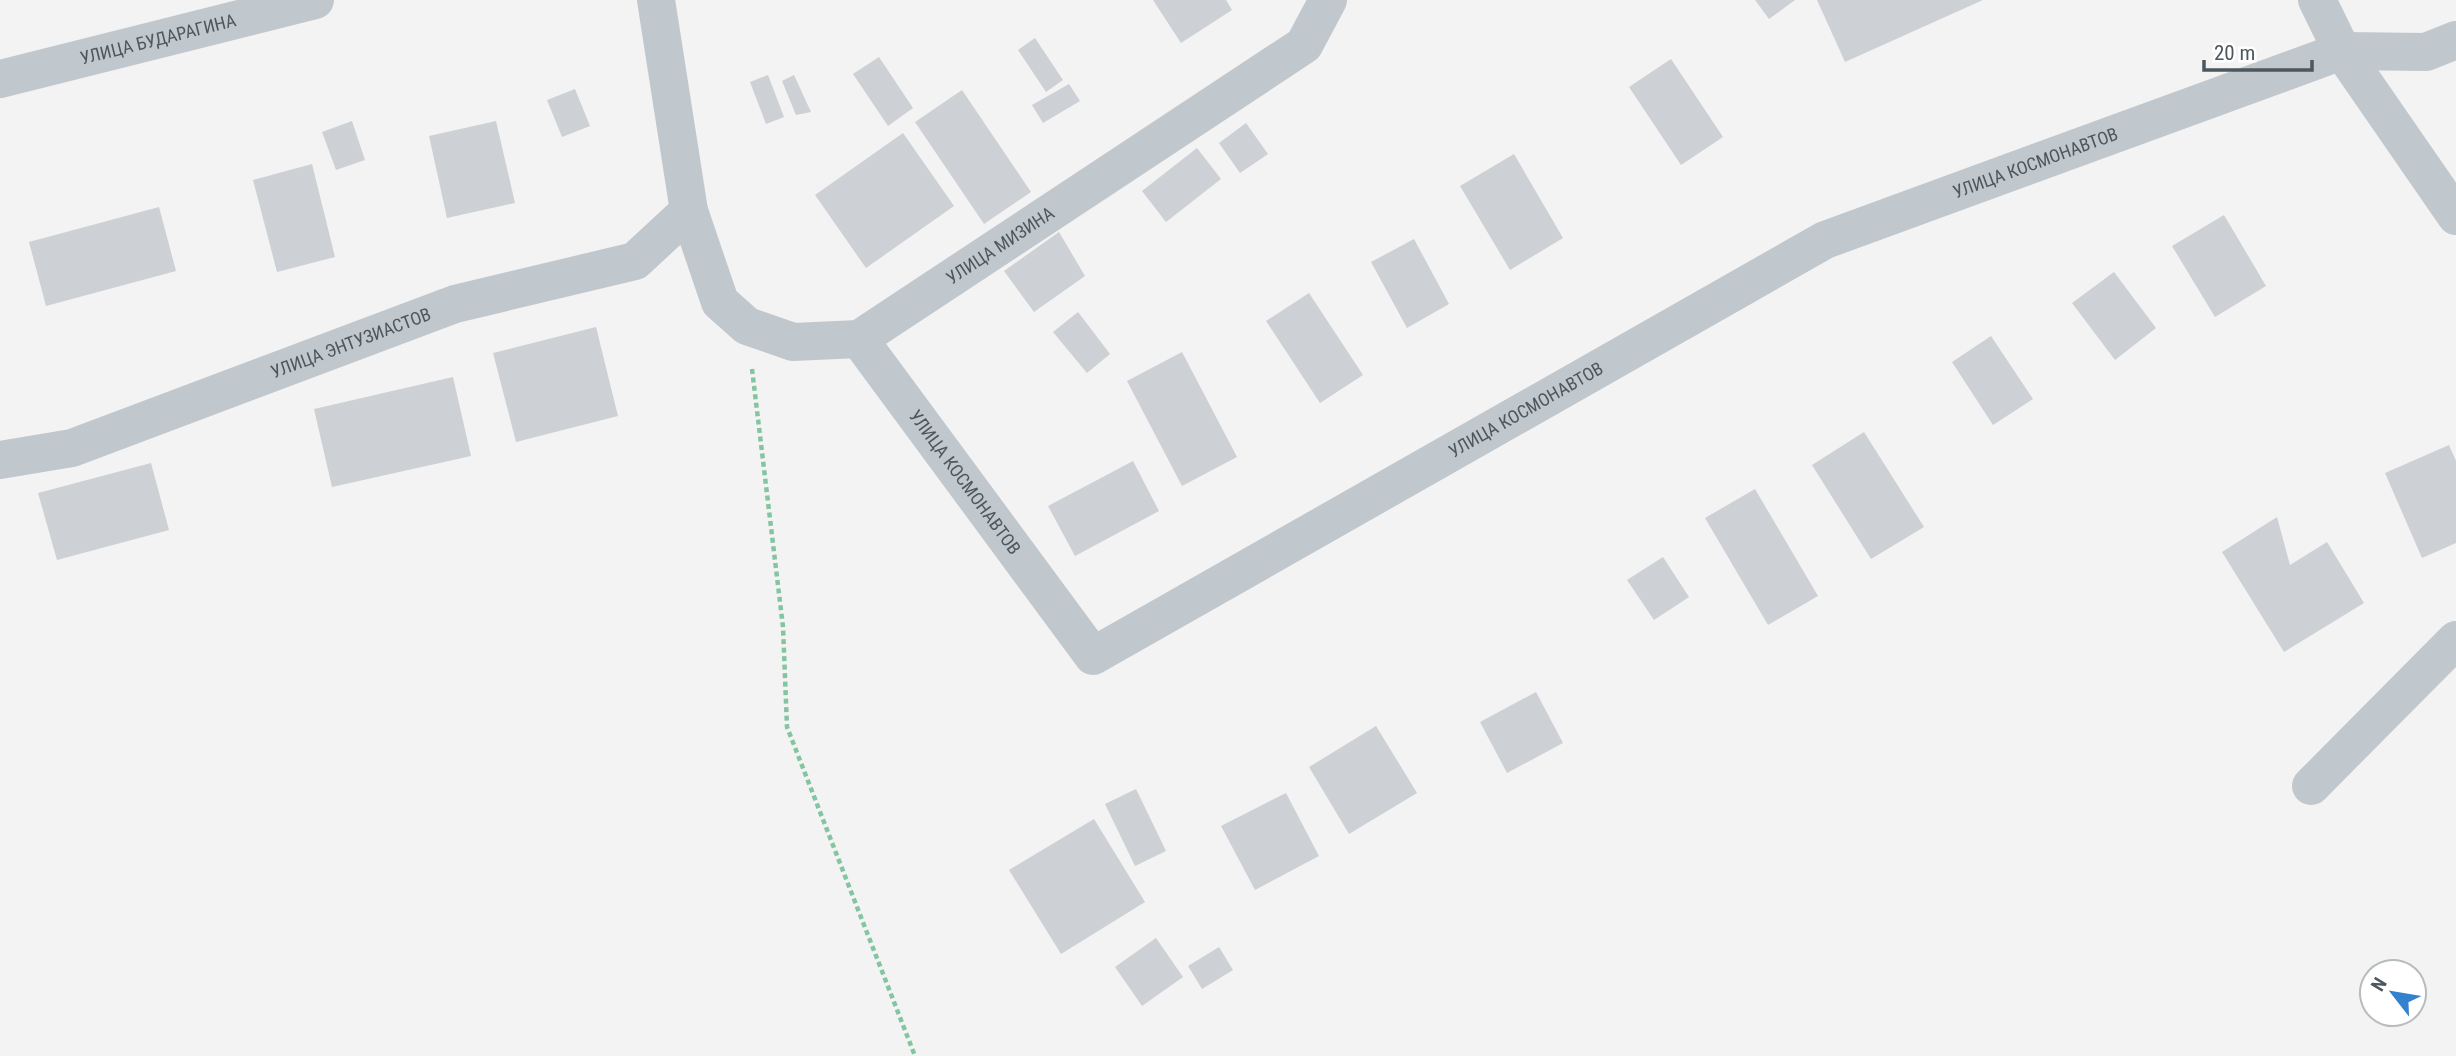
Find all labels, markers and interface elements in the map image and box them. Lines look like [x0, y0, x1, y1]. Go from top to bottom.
street label: УЛИЦА БУДАРАГИНА [78, 9, 239, 69]
scale bar [2204, 28, 2312, 72]
text: 20 m [2214, 41, 2255, 65]
street label: УЛИЦА КОСМОНАВТОВ [1950, 123, 2121, 202]
street label: УЛИЦА МИЗИНА [942, 202, 1058, 288]
street label: УЛИЦА ЭНТУЗИАСТОВ [268, 303, 434, 382]
street label: УЛИЦА КОСМОНАВТОВ [1445, 357, 1607, 462]
street label: УЛИЦА КОСМОНАВТОВ [905, 406, 1025, 558]
north arrow [2358, 958, 2428, 1028]
text: N [2366, 974, 2392, 995]

